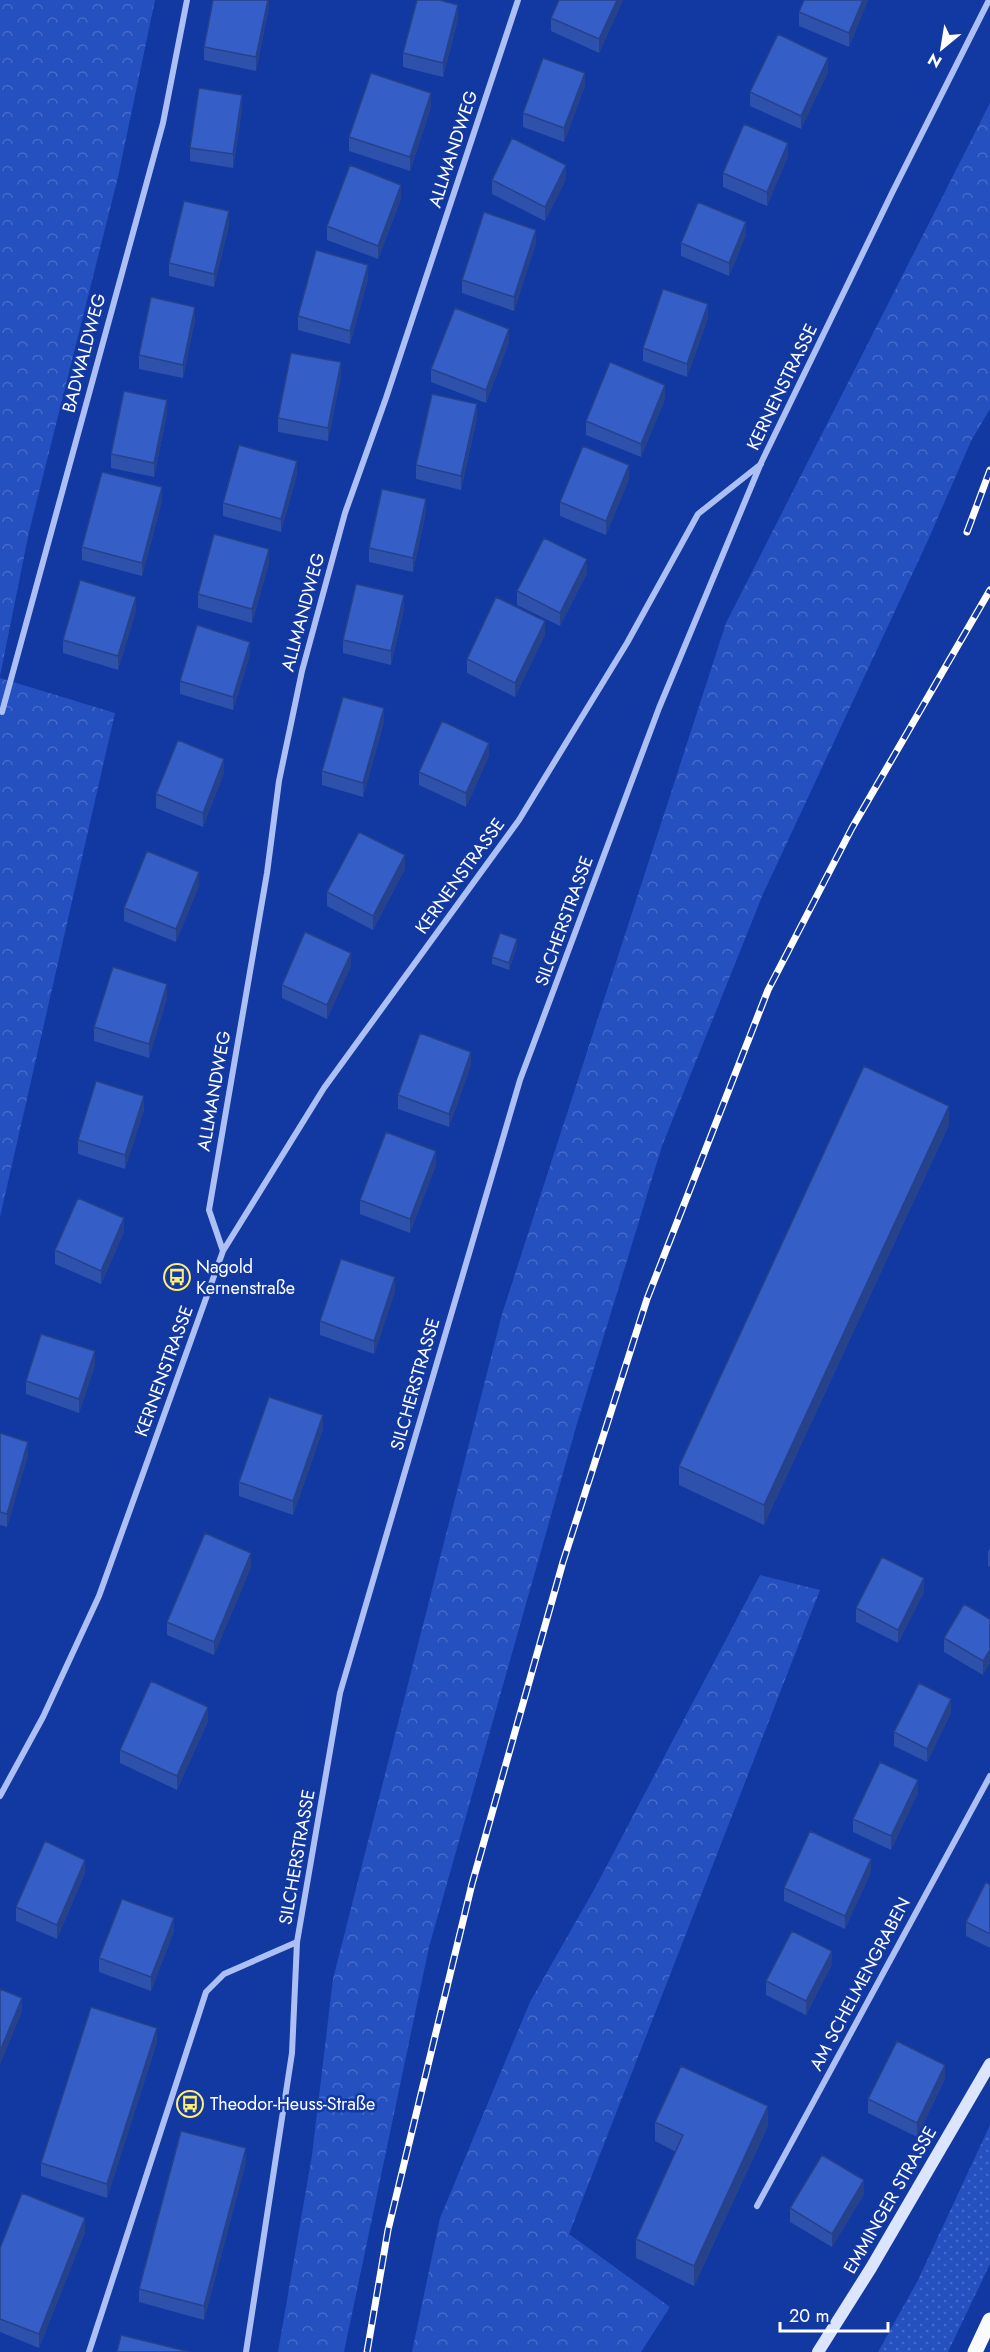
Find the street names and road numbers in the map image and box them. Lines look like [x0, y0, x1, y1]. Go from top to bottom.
street label: ALLMANDWEG [422, 87, 484, 211]
street label: BADWALDWEG [56, 290, 112, 416]
street label: KERNENSTRASSE [740, 319, 824, 455]
street label: ALLMANDWEG [275, 550, 331, 674]
street label: KERNENSTRASSE [409, 813, 511, 939]
street label: SILCHERSTRASSE [528, 852, 600, 990]
street label: ALLMANDWEG [191, 1029, 237, 1153]
street label: KERNENSTRASSE [128, 1302, 200, 1440]
street label: SILCHERSTRASSE [384, 1315, 446, 1453]
street label: SILCHERSTRASSE [272, 1787, 322, 1927]
street label: AM SCHELMENGRABEN [803, 1893, 917, 2075]
street label: EMMINGER STRASSE [837, 2121, 943, 2279]

